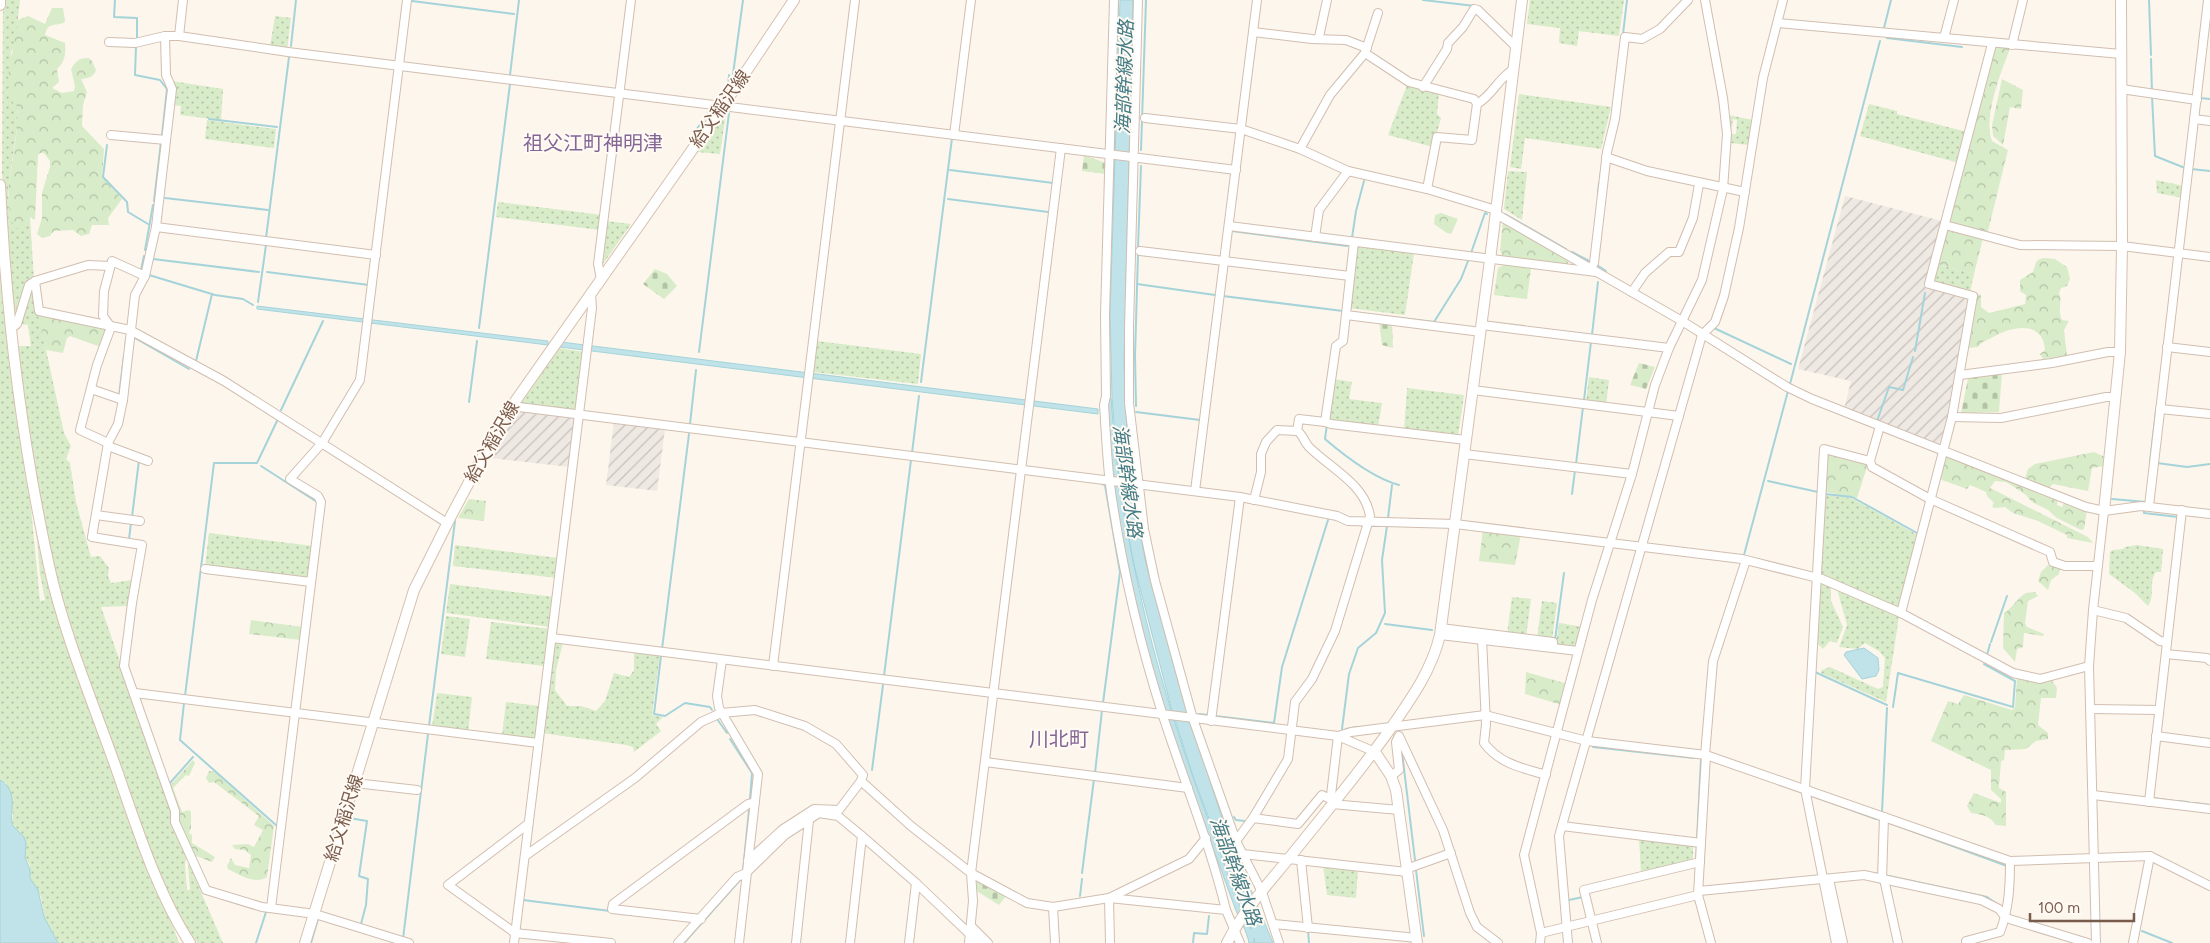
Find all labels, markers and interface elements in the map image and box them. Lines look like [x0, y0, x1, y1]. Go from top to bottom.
water label: 海部幹線水路 [1111, 18, 1138, 134]
street label: 給父稲沢線 [685, 66, 755, 152]
district label: 祖父江町神明津 [523, 131, 663, 155]
street label: 給父稲沢線 [460, 398, 524, 486]
water label: 海部幹線水路 [1108, 423, 1147, 541]
district label: 川北町 [1029, 727, 1089, 751]
street label: 給父稲沢線 [320, 772, 368, 864]
water label: 海部幹線水路 [1205, 814, 1267, 931]
scale bar [2030, 890, 2134, 922]
text: 100 m [2038, 899, 2080, 917]

